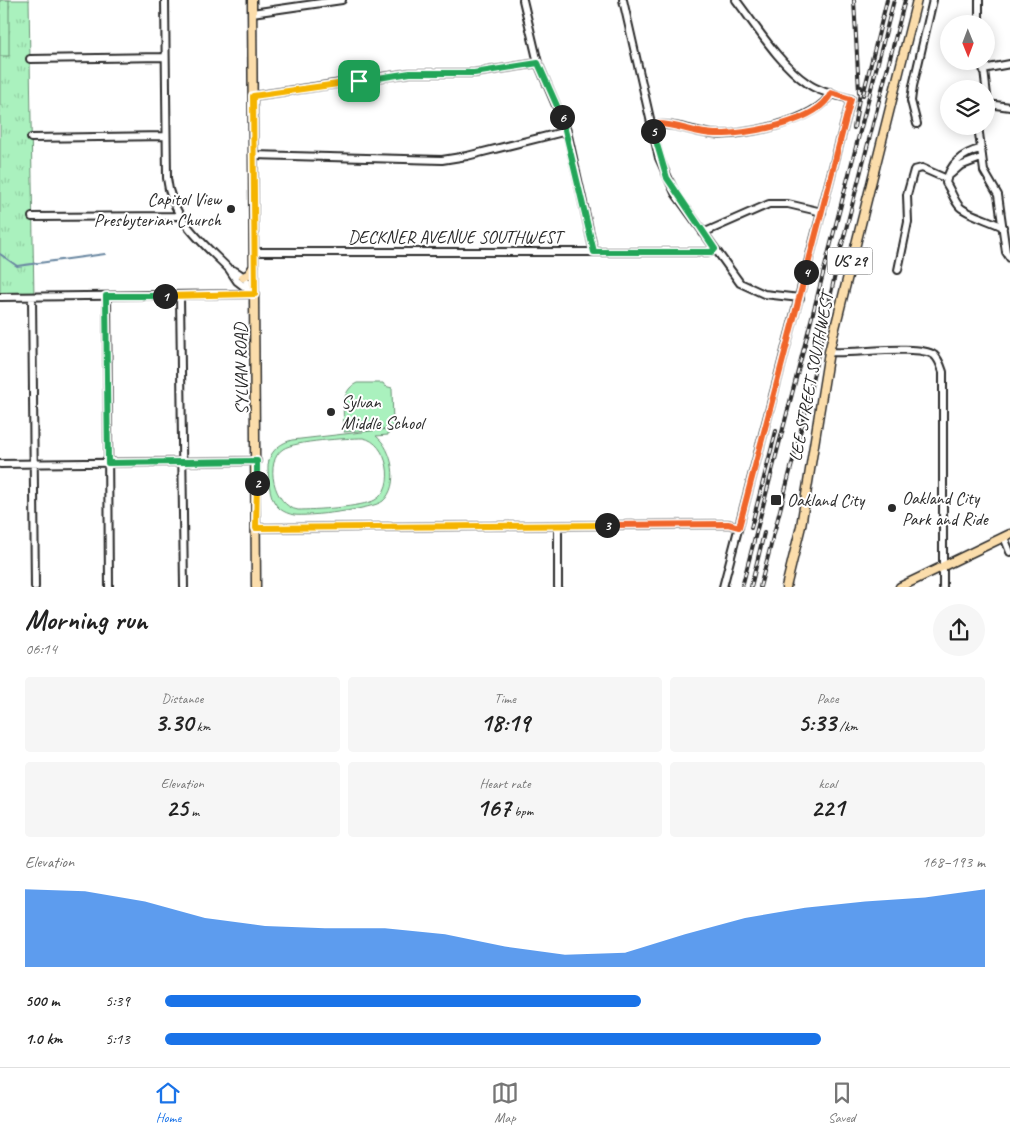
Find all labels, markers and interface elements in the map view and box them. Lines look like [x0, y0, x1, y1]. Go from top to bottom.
north arrow [940, 15, 995, 70]
map controls [940, 15, 995, 135]
pin [338, 60, 380, 102]
icon: arrive [345, 67, 373, 95]
button: layers [940, 80, 995, 135]
pin: 6 [550, 104, 574, 130]
text: 6 [559, 109, 566, 126]
pin: 5 [640, 118, 666, 144]
text: 5 [650, 123, 657, 140]
place label: Capitol View Presbyterian Church [94, 188, 223, 231]
marker: Capitol View Presbyterian Church [225, 203, 237, 215]
street label: DECKNER AVENUE SOUTHWEST [348, 226, 566, 248]
road number: US 29 [828, 248, 872, 274]
pin: 4 [794, 260, 818, 284]
text: 4 [803, 264, 810, 281]
pin: 1 [152, 284, 178, 308]
street label: LEE STREET SOUTHWEST [784, 286, 839, 463]
text: 1 [162, 288, 169, 305]
street label: SYLVAN ROAD [229, 321, 253, 415]
place label: Sylvan Middle School [341, 391, 427, 434]
marker: Sylvan Middle School [325, 406, 337, 418]
pin: 2 [244, 470, 270, 496]
text: 2 [254, 475, 261, 492]
place label: Oakland City Park and Ride [902, 487, 989, 530]
place label: Oakland City [787, 489, 866, 511]
marker: Oakland City [769, 493, 783, 507]
marker: Oakland City Park and Ride [886, 502, 898, 514]
pin: 3 [594, 512, 620, 538]
text: 3 [604, 517, 611, 534]
text: Morning run [25, 602, 147, 637]
button: share [933, 604, 985, 656]
text: 06:14 [25, 639, 57, 659]
text: Distance [161, 690, 203, 707]
text: Time [494, 690, 516, 707]
text: Pace [817, 690, 838, 707]
text: 3.30 [154, 707, 193, 739]
text: 18:19 [480, 707, 530, 739]
text: 5:33 [798, 707, 836, 739]
text: km [193, 718, 210, 735]
text: /km [836, 718, 858, 735]
text: Elevation [161, 775, 204, 792]
text: Heart rate [479, 775, 531, 792]
text: kcal [818, 775, 837, 792]
text: 25 [166, 792, 188, 824]
text: 167 [477, 792, 511, 824]
text: 221 [811, 792, 845, 824]
text: m [188, 803, 199, 820]
text: bpm [511, 803, 533, 820]
text: Elevation [25, 852, 74, 872]
text: 168–193 m [922, 852, 985, 872]
text: 500 m [25, 991, 59, 1011]
text: 5:39 [105, 991, 130, 1011]
text: 1.0 km [25, 1029, 62, 1049]
text: 5:13 [105, 1029, 130, 1049]
tab: Home [154, 1079, 182, 1126]
tab: Map [491, 1079, 519, 1126]
tab: Saved [828, 1079, 856, 1126]

